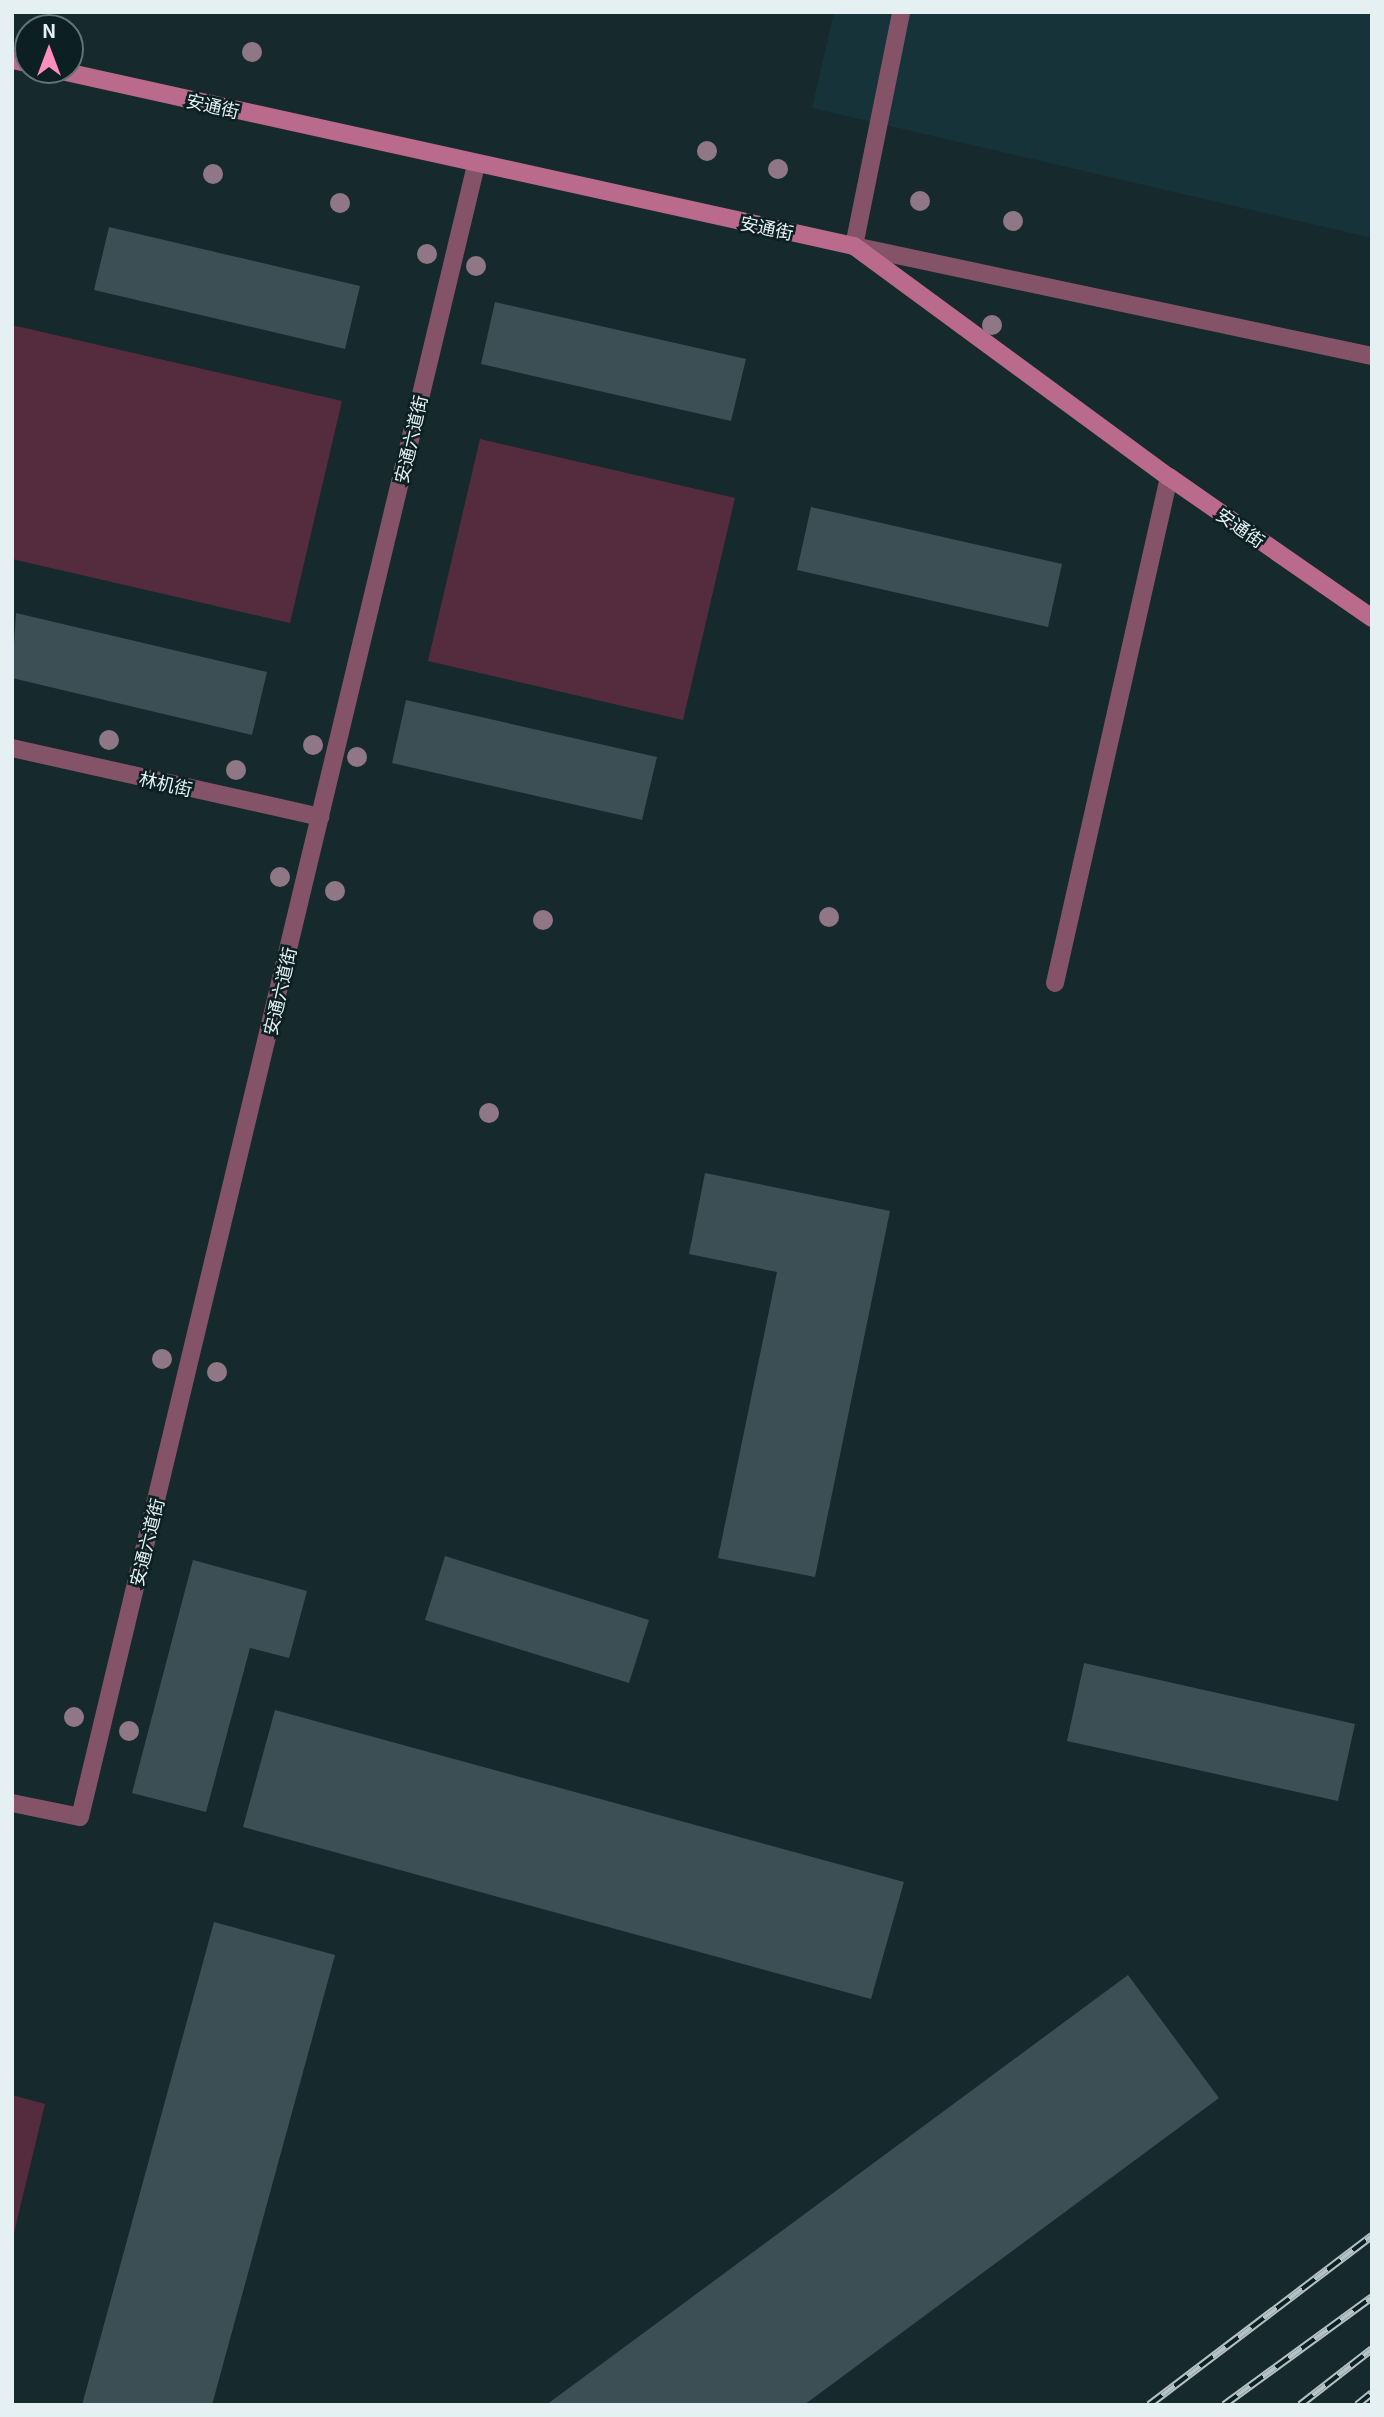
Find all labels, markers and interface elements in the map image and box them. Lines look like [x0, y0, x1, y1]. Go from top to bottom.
north arrow [14, 14, 84, 84]
text: N [42, 16, 56, 43]
street label: 安通街 [184, 88, 242, 122]
street label: 安通街 [738, 211, 796, 243]
street label: 安通六道街 [389, 393, 431, 485]
street label: 安通街 [1213, 503, 1269, 551]
street label: 林机街 [137, 766, 195, 800]
street label: 安通六道街 [258, 945, 300, 1037]
street label: 安通六道街 [125, 1496, 167, 1588]

